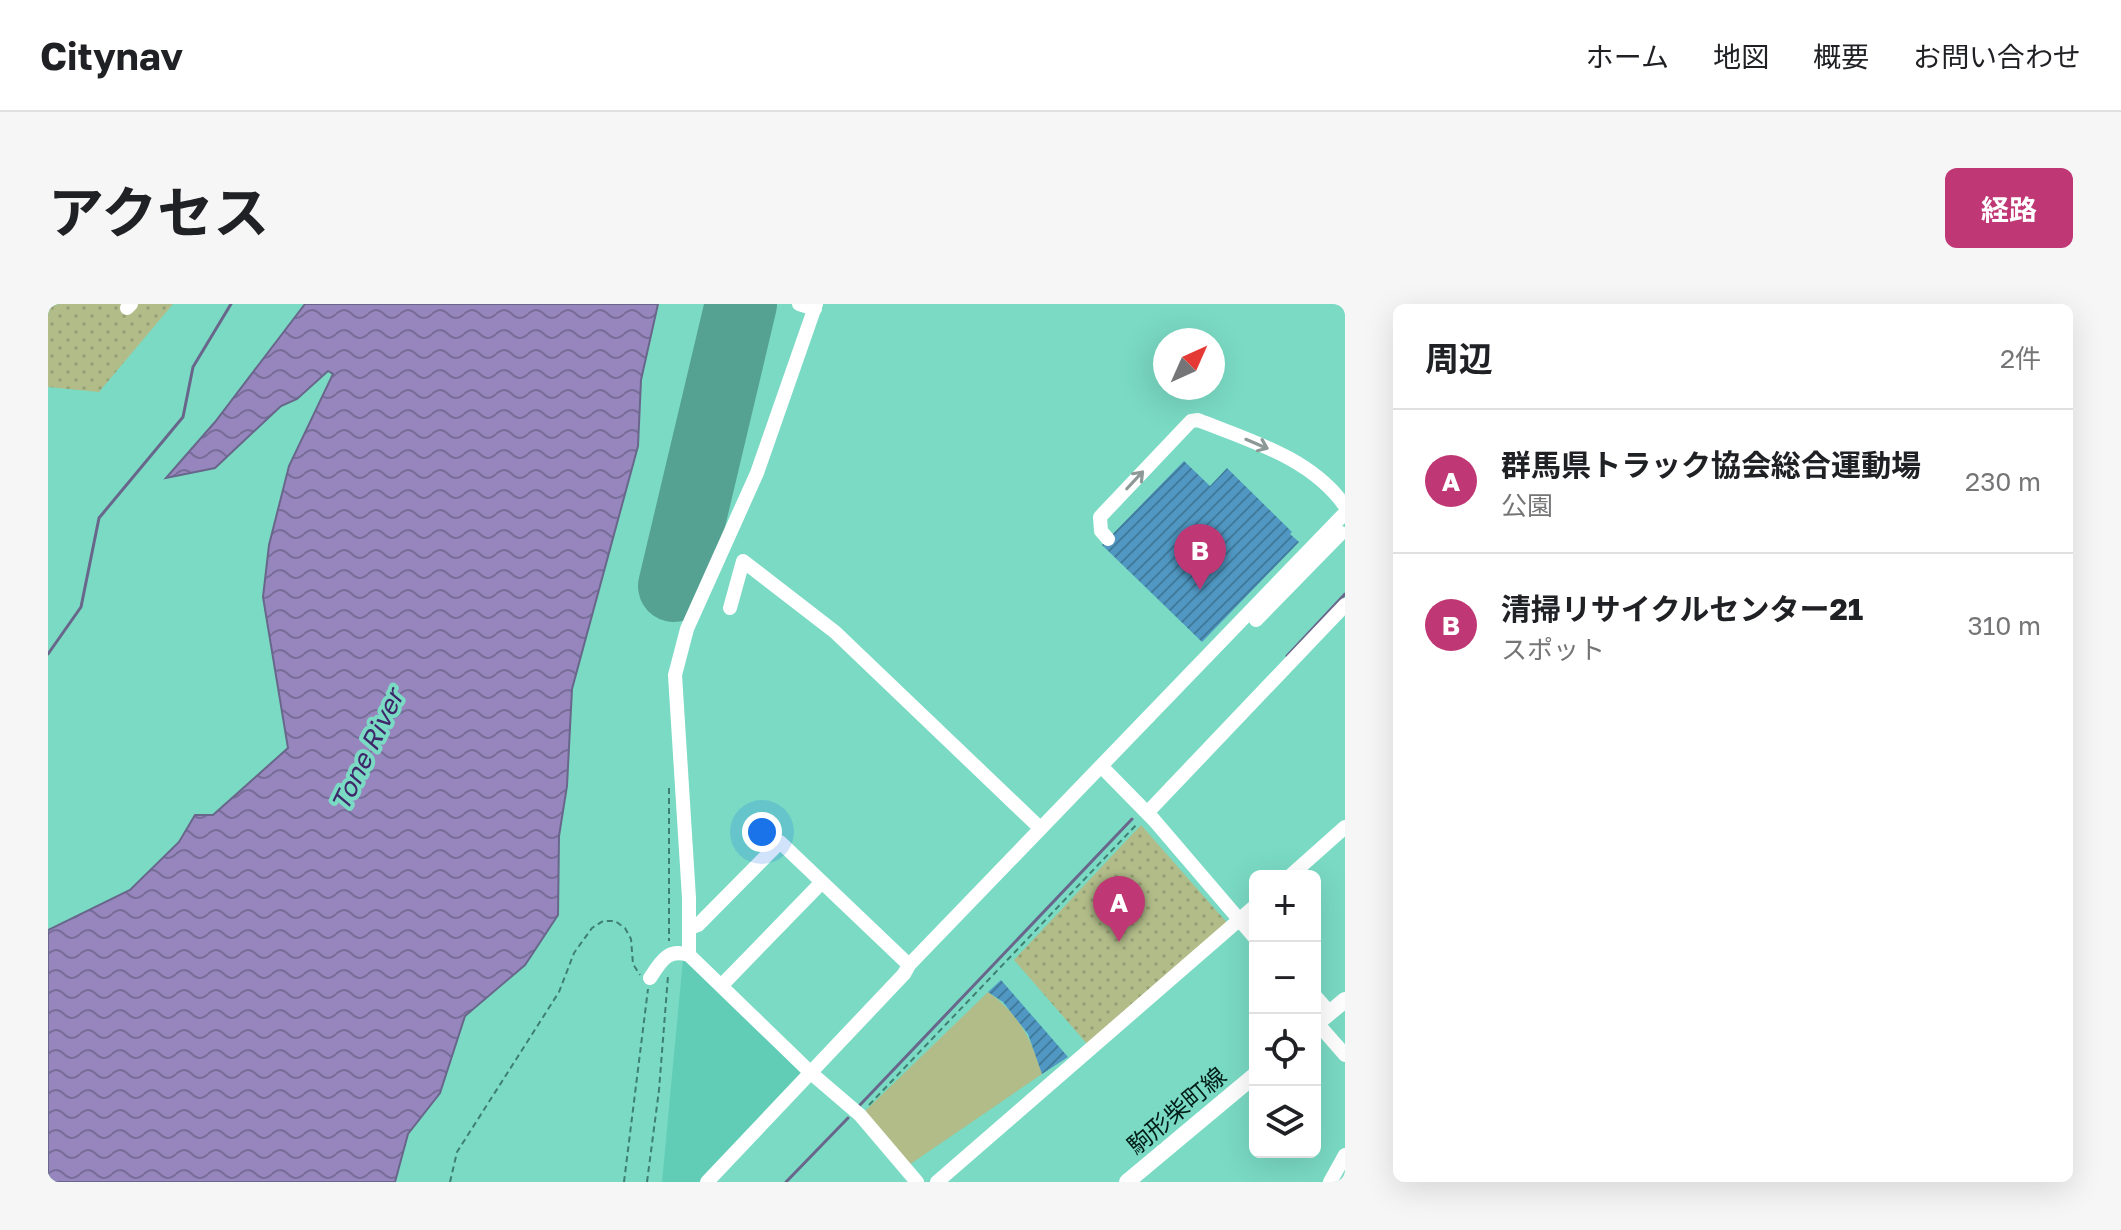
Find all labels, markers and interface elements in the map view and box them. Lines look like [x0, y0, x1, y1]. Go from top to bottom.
text: Citynav [40, 33, 183, 78]
text: ホーム [1586, 40, 1669, 73]
text: 地図 [1713, 40, 1769, 73]
text: 概要 [1813, 40, 1869, 73]
text: お問い合わせ [1913, 40, 2081, 73]
button: 経路 [1945, 168, 2073, 248]
text: アクセス [48, 178, 269, 245]
north arrow [1153, 328, 1225, 400]
text: 周辺 [1425, 338, 1493, 378]
text: 2件 [2000, 343, 2041, 374]
one-way arrow [1244, 438, 1269, 452]
text: 群馬県トラック協会総合運動場 [1501, 447, 1921, 483]
text: A [1442, 466, 1460, 497]
text: 230 m [1965, 466, 2041, 497]
one-way arrow [1125, 471, 1143, 491]
text: 公園 [1501, 490, 1553, 521]
pin: B [1174, 524, 1226, 590]
text: 清掃リサイクルセンター21 [1501, 591, 1863, 627]
text: B [1442, 610, 1460, 641]
text: 310 m [1968, 610, 2041, 641]
text: スポット [1501, 634, 1605, 665]
water label: Tone River [324, 681, 411, 816]
your location [742, 812, 782, 852]
map controls [1249, 870, 1321, 1158]
button: + [1249, 870, 1321, 942]
pin: A [1093, 876, 1145, 942]
button: − [1249, 942, 1321, 1014]
button: locate [1249, 1014, 1321, 1086]
street label: 駒形柴町線 [1121, 1060, 1231, 1160]
button: layers [1249, 1086, 1321, 1158]

